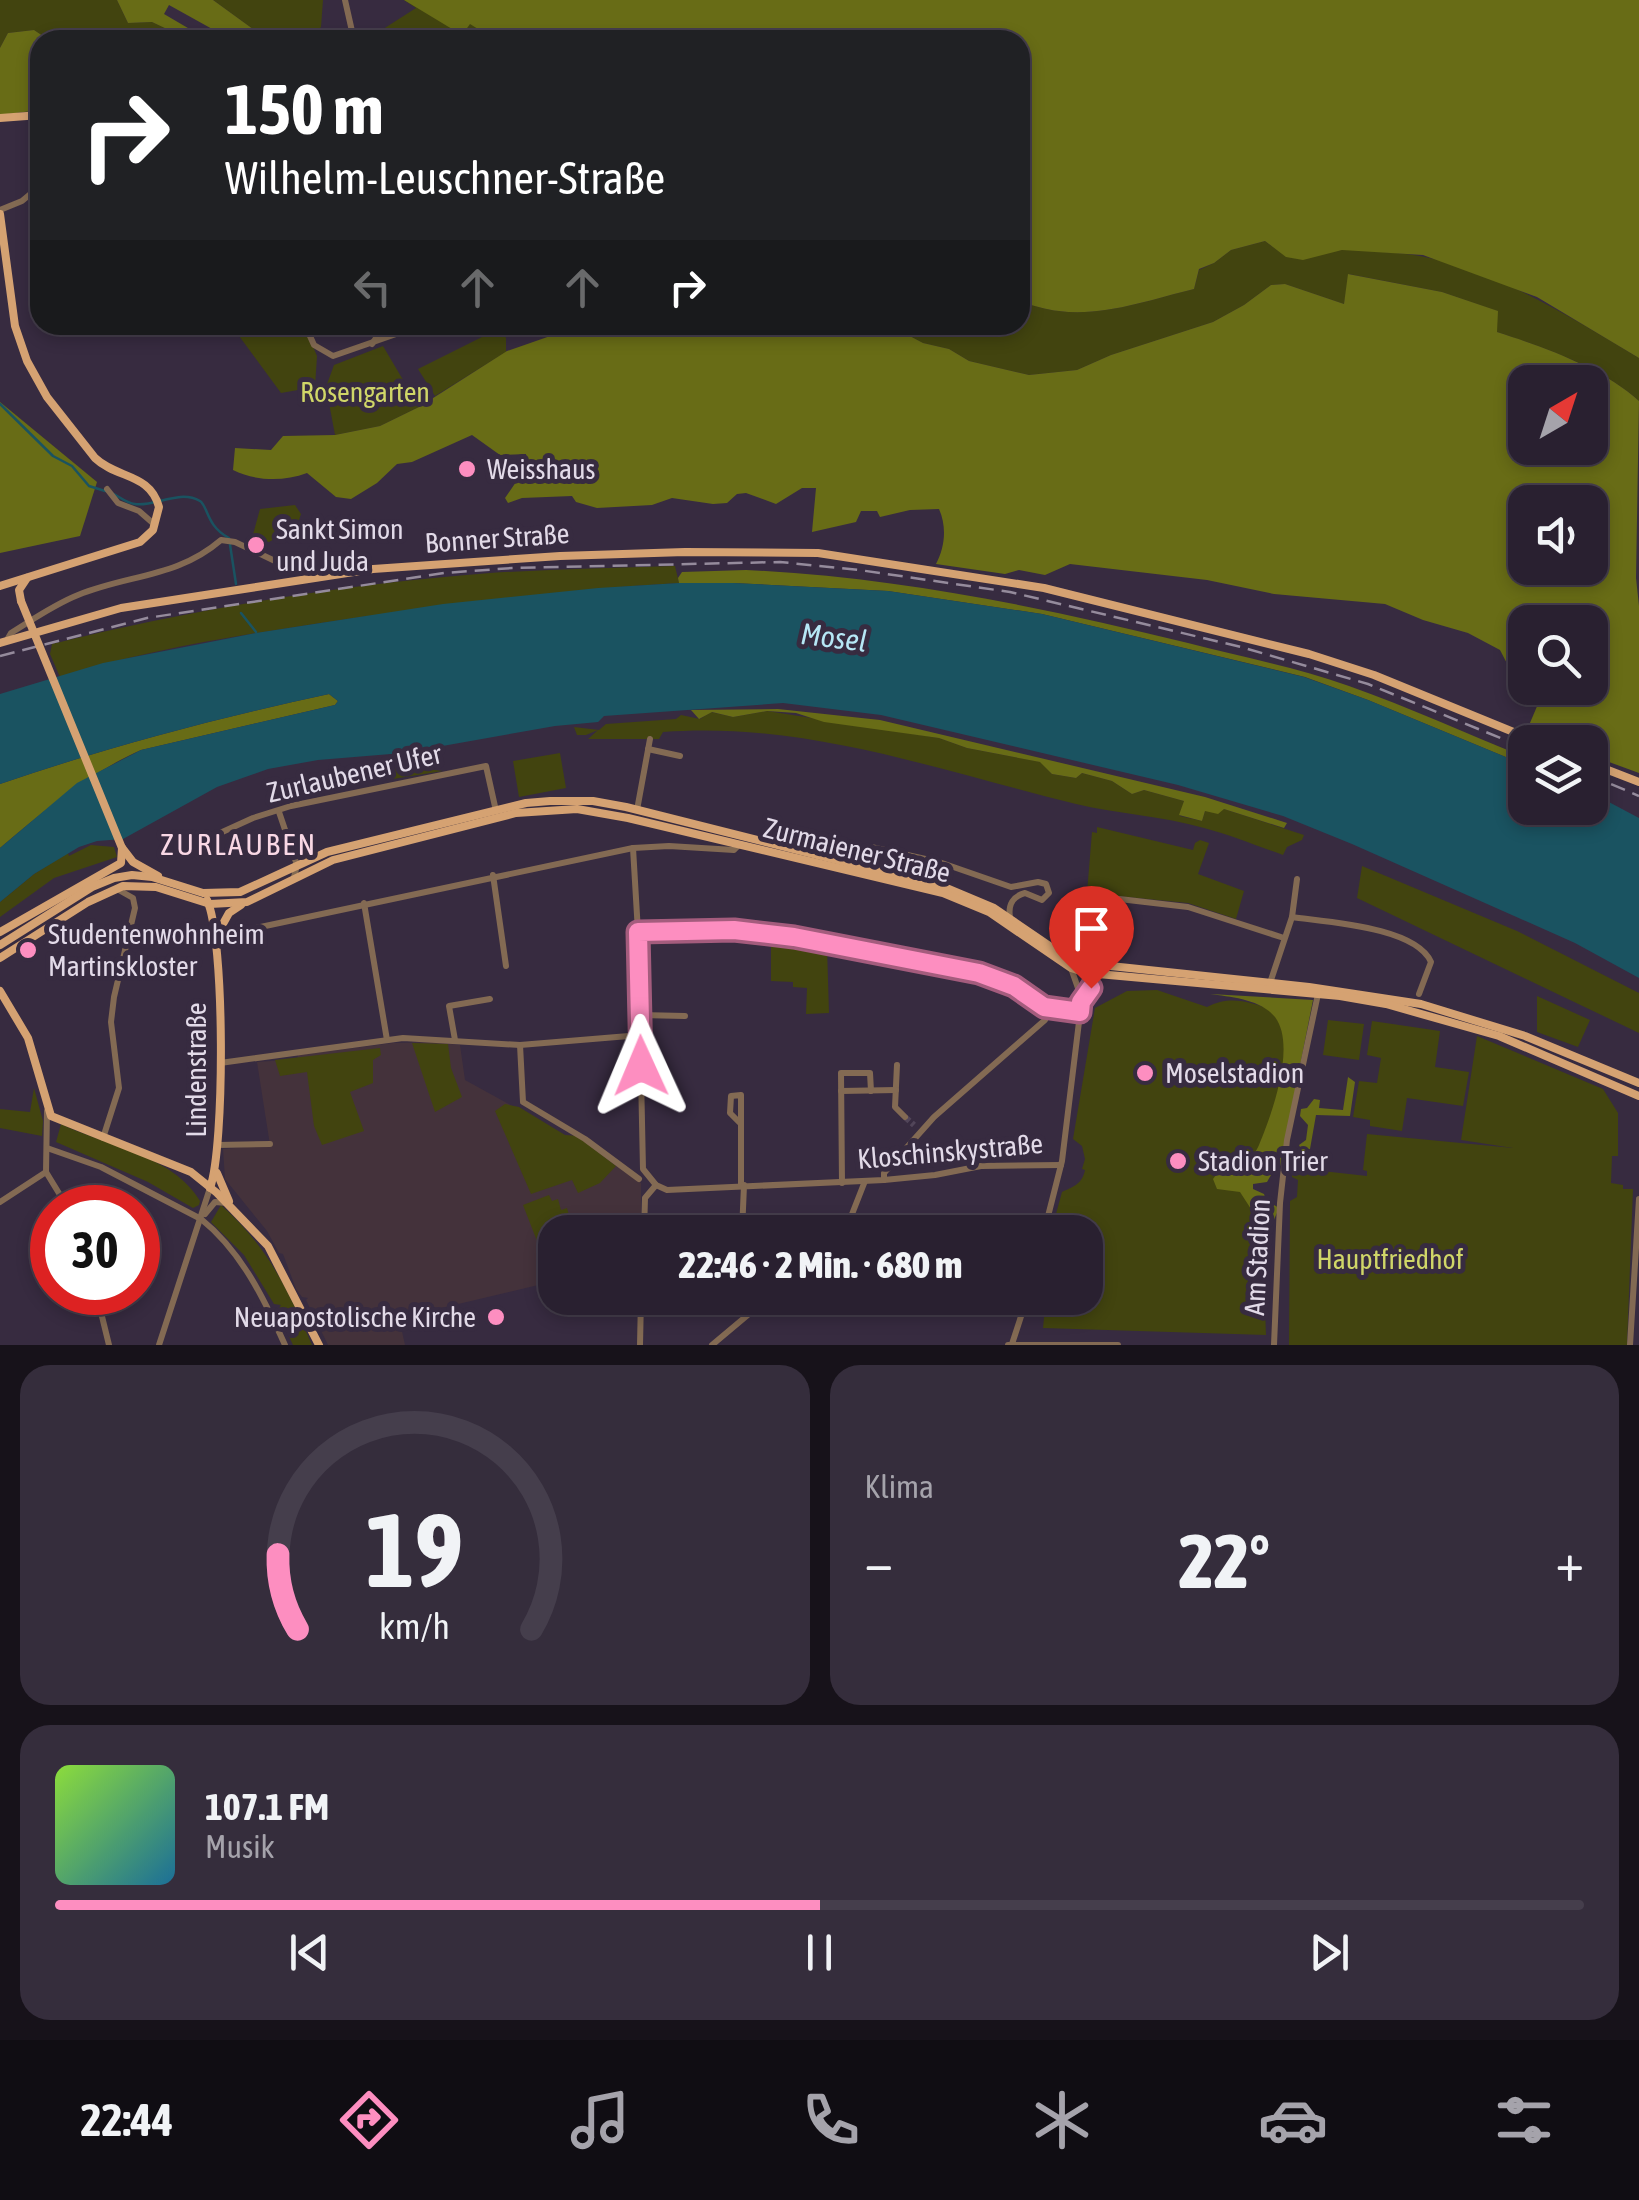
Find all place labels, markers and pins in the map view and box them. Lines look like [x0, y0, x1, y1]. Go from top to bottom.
place label: Weisshaus [487, 453, 595, 485]
marker: Weisshaus [456, 458, 478, 480]
place label: Sankt Simon und Juda [276, 513, 404, 577]
marker: Sankt Simon und Juda [245, 534, 267, 556]
pin [1049, 886, 1134, 989]
place label: Studentenwohnheim Martinskloster [48, 918, 265, 982]
marker: Studentenwohnheim Martinskloster [17, 939, 39, 961]
place label: Moselstadion [1165, 1057, 1304, 1089]
marker: Moselstadion [1134, 1062, 1156, 1084]
place label: Stadion Trier [1198, 1145, 1328, 1177]
marker: Stadion Trier [1167, 1150, 1189, 1172]
place label: Neuapostolische Kirche [234, 1301, 476, 1333]
marker: Neuapostolische Kirche [485, 1306, 507, 1328]

